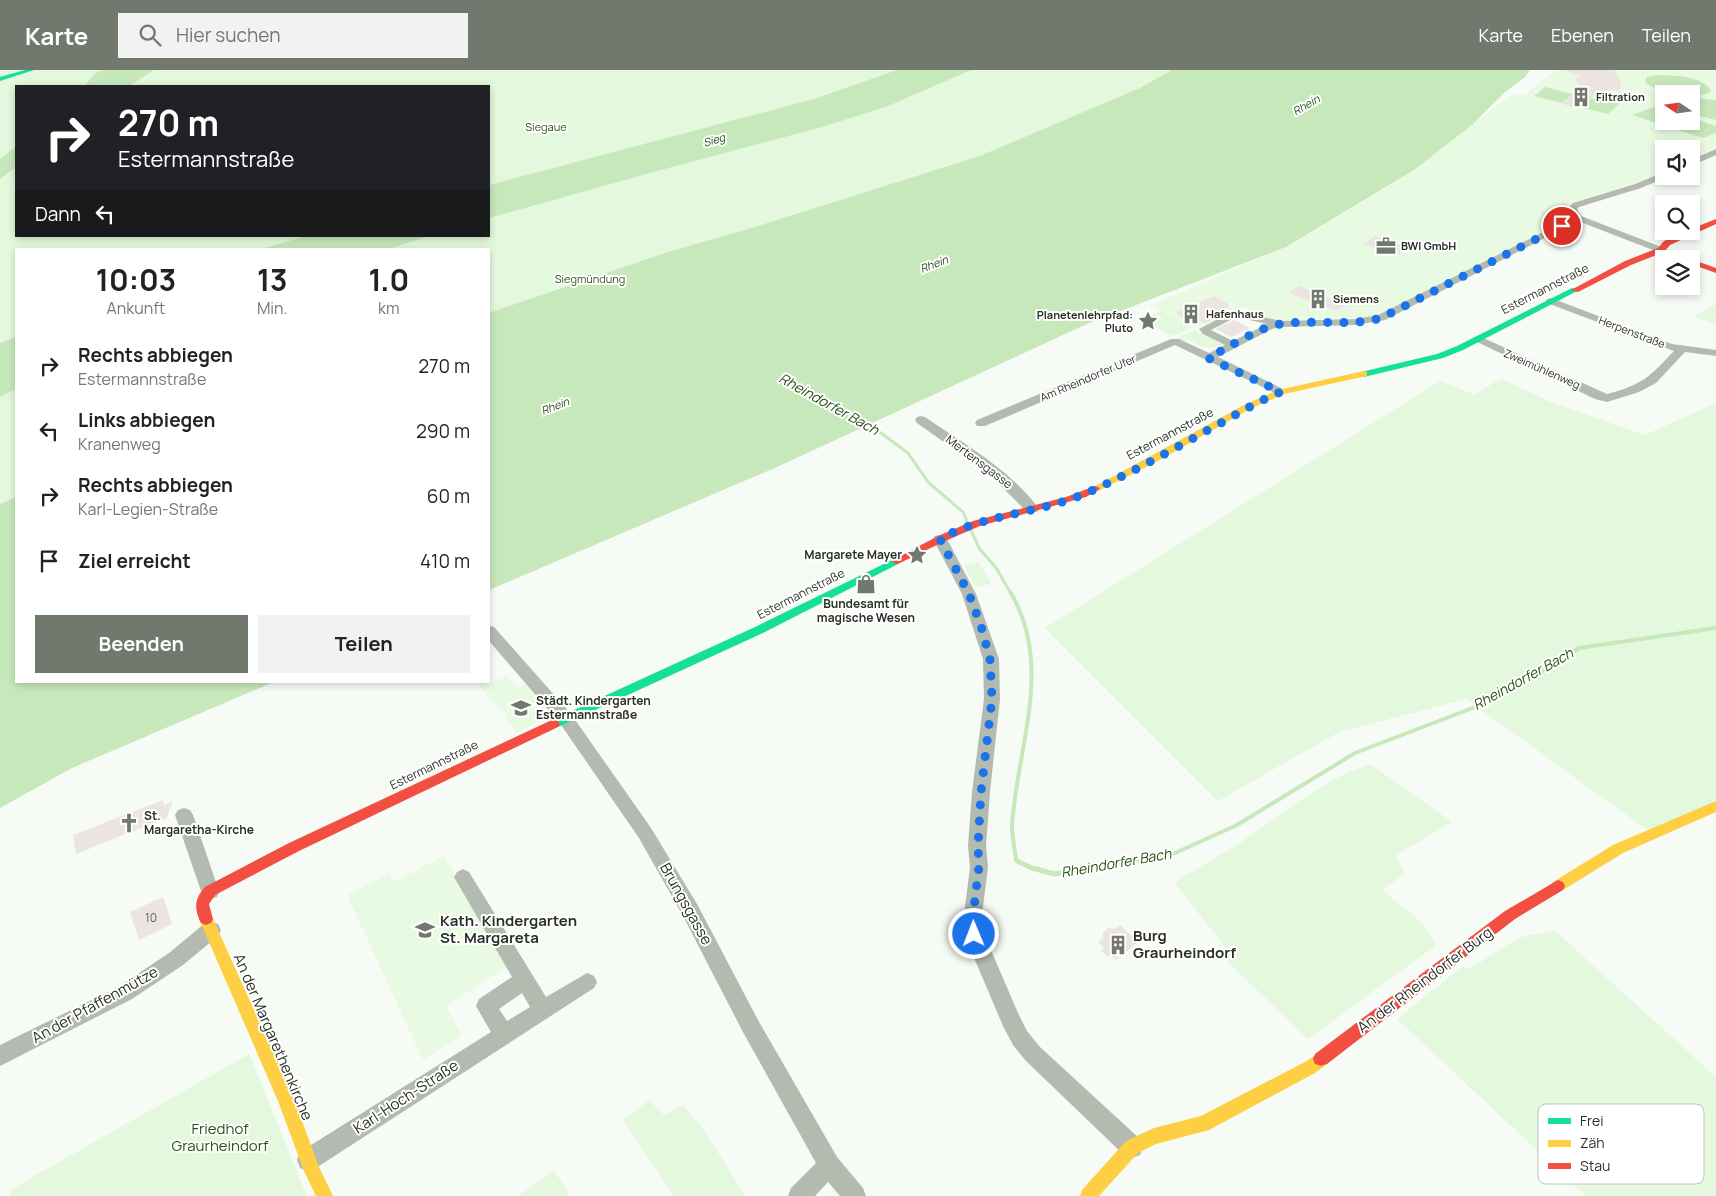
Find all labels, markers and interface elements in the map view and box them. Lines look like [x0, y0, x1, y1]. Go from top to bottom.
search box [118, 13, 468, 58]
text: Karte [25, 19, 88, 52]
icon: search [136, 21, 164, 49]
text: Hier suchen [176, 22, 280, 48]
text: Karte [1479, 23, 1523, 47]
text: Ebenen [1551, 23, 1614, 47]
text: Teilen [1642, 23, 1691, 47]
north arrow [1655, 85, 1700, 130]
map controls [1655, 85, 1700, 295]
building icon: Filtration [1570, 86, 1592, 108]
place label: Filtration [1596, 89, 1645, 104]
water label: Rhein [1289, 91, 1322, 118]
text: 270 m [118, 99, 219, 147]
icon: right [35, 105, 100, 170]
park label: Siegaue [525, 119, 567, 134]
water label: Sieg [701, 129, 728, 150]
button: sound [1655, 140, 1700, 185]
text: Estermannstraße [118, 144, 294, 174]
button: search [1655, 195, 1700, 240]
icon: left [91, 200, 119, 228]
text: Dann [35, 201, 81, 227]
pin [1541, 205, 1583, 247]
icon: arrive [1548, 212, 1576, 240]
office icon: BWI GmbH [1375, 235, 1397, 257]
place label: BWI GmbH [1401, 238, 1456, 253]
button: layers [1655, 250, 1700, 295]
water label: Rhein [918, 251, 950, 276]
text: 10:03 [96, 259, 176, 300]
text: 13 [257, 259, 288, 300]
text: 1.0 [368, 259, 409, 300]
street label: Estermannstraße [1498, 259, 1591, 318]
park label: Siegmündung [555, 271, 625, 286]
building icon: Siemens [1307, 288, 1329, 310]
place label: Siemens [1333, 291, 1379, 306]
text: Ankunft [107, 297, 165, 319]
text: Min. [257, 297, 288, 319]
text: km [378, 297, 400, 319]
building icon: Hafenhaus [1180, 303, 1202, 325]
place label: Hafenhaus [1206, 306, 1264, 321]
place label: Planetenlehrpfad: Pluto [1037, 307, 1133, 335]
place icon: Planetenlehrpfad: Pluto [1137, 310, 1159, 332]
street label: Herpenstraße [1597, 312, 1668, 351]
text: Rechts abbiegen [78, 342, 233, 368]
street label: Zweimühlenweg [1502, 345, 1583, 392]
street label: Am Rheindorfer Ufer [1038, 351, 1138, 404]
icon: right [35, 352, 63, 380]
text: 270 m [418, 353, 470, 379]
text: Estermannstraße [78, 368, 206, 390]
water label: Rheindorfer Bach [776, 368, 883, 439]
water label: Rhein [539, 393, 571, 418]
street label: Estermannstraße [1123, 403, 1216, 464]
text: Links abbiegen [78, 407, 215, 433]
icon: left [35, 417, 63, 445]
text: 290 m [416, 418, 470, 444]
street label: Mertensgasse [942, 431, 1016, 492]
text: Kranenweg [78, 433, 161, 455]
text: Rechts abbiegen [78, 472, 233, 498]
icon: right [35, 482, 63, 510]
text: 60 m [427, 483, 470, 509]
text: Karl-Legien-Straße [78, 498, 218, 520]
place icon: Margarete Mayer [906, 544, 928, 566]
place label: Margarete Mayer [804, 546, 902, 563]
icon: arrive [35, 547, 63, 575]
text: Ziel erreicht [78, 548, 191, 574]
text: 410 m [420, 548, 470, 574]
street label: Estermannstraße [754, 564, 847, 623]
shop icon: Bundesamt für magische Wesen [855, 573, 877, 595]
place label: Bundesamt für magische Wesen [817, 595, 915, 626]
button: Beenden [35, 615, 248, 673]
button: Teilen [258, 615, 470, 673]
water label: Rheindorfer Bach [1469, 643, 1577, 714]
place label: Städt. Kindergarten Estermannstraße [536, 692, 651, 723]
school or university icon: Städt. Kindergarten Estermannstraße [510, 697, 532, 719]
street label: Estermannstraße [387, 736, 481, 793]
place label: St. Margaretha-Kirche [144, 807, 254, 838]
church icon: St. Margaretha-Kirche [118, 812, 140, 834]
water label: Rheindorfer Bach [1059, 843, 1173, 882]
street label: Brungsgasse [655, 859, 718, 949]
position arrow [947, 907, 999, 959]
house number: 10 [145, 909, 157, 926]
place label: Kath. Kindergarten St. Margareta [440, 910, 577, 948]
school or university icon: Kath. Kindergarten St. Margareta [414, 919, 436, 941]
street label: An der Rheindorfer Burg [1353, 922, 1497, 1037]
place label: Burg Graurheindorf [1133, 925, 1236, 963]
building icon: Burg Graurheindorf [1107, 934, 1129, 956]
street label: An der Margarethenkirche [229, 950, 318, 1124]
street label: An der Pfaffenmütze [28, 961, 162, 1048]
street label: Karl-Hoch-Straße [349, 1055, 463, 1138]
legend [1538, 1104, 1704, 1184]
text: Frei [1580, 1111, 1603, 1130]
park label: Friedhof Graurheindorf [172, 1118, 269, 1156]
text: Zäh [1580, 1133, 1605, 1152]
text: Stau [1580, 1156, 1610, 1175]

